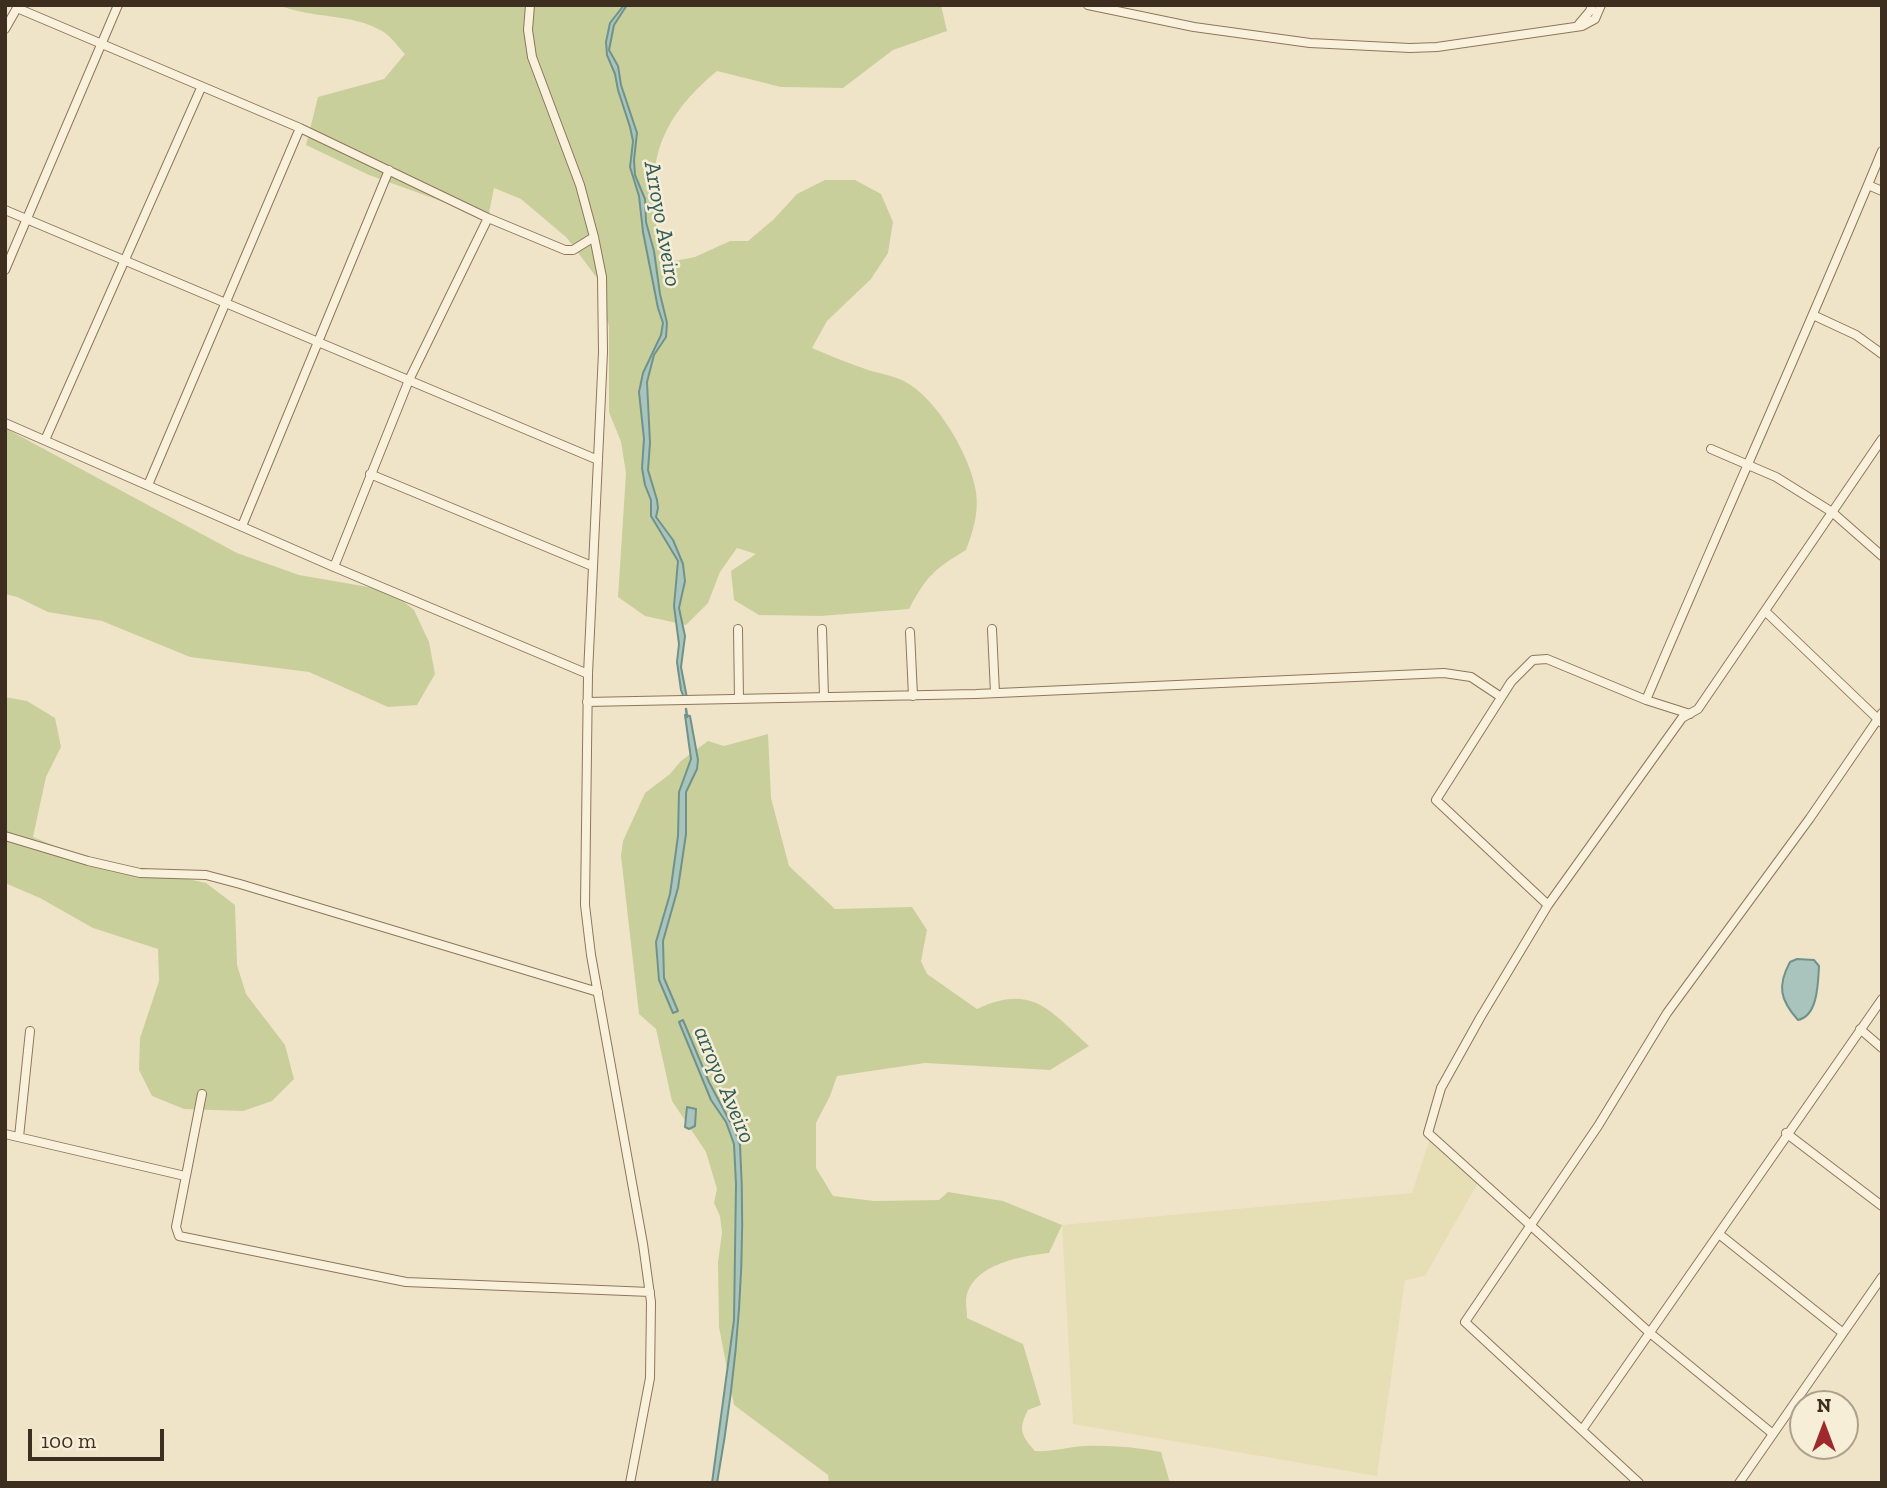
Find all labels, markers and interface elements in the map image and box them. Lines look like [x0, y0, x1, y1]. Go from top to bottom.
water label: Arroyo Aveiro [637, 159, 687, 289]
water label: arroyo Aveiro [687, 1023, 761, 1147]
north arrow [1789, 1390, 1859, 1460]
text: N [1817, 1394, 1831, 1417]
scale bar [32, 1414, 168, 1458]
text: 100 m [41, 1428, 96, 1453]

